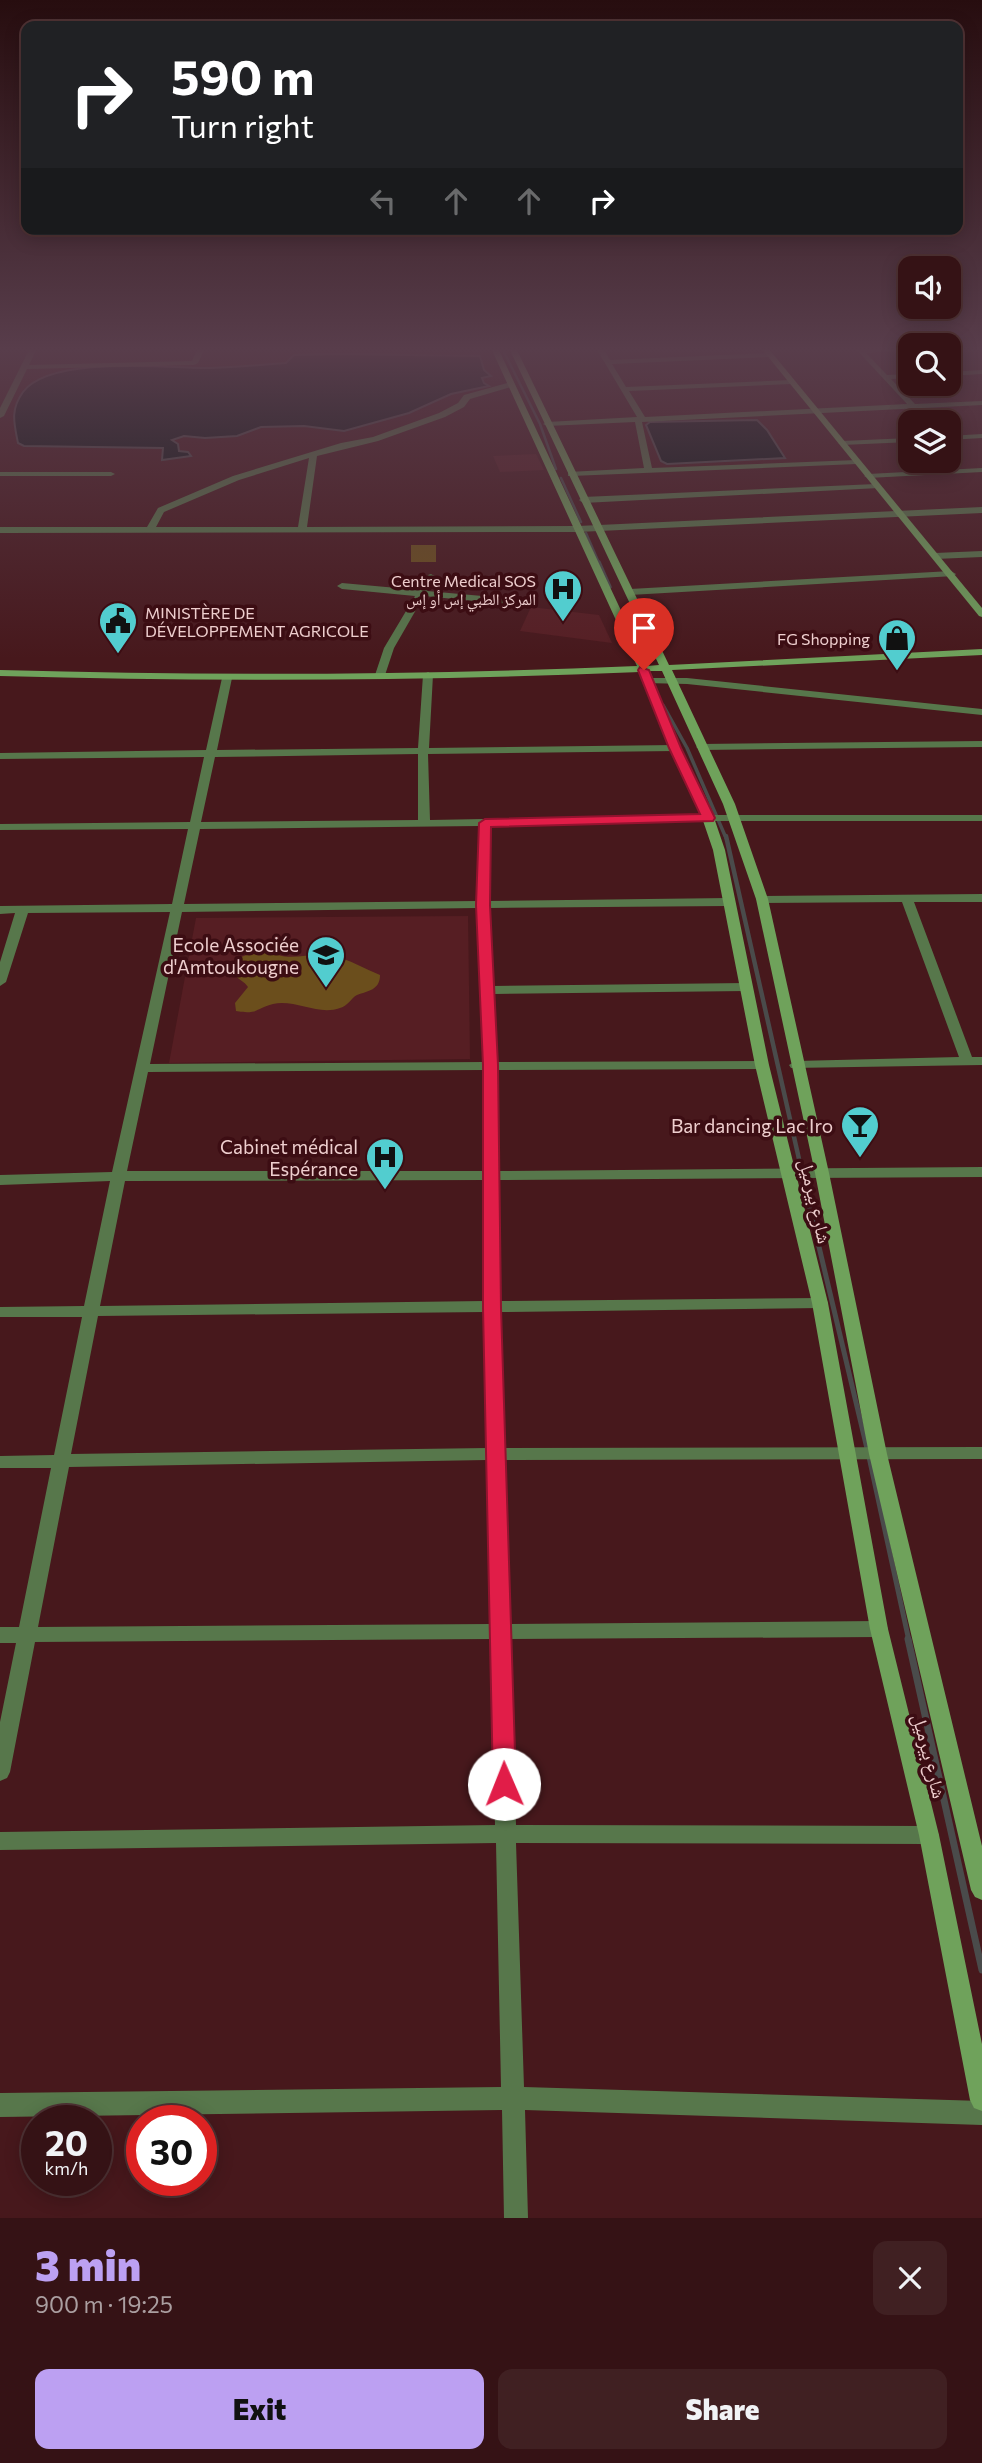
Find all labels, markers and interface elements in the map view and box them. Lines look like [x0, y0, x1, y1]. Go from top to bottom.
text: 590 m [171, 45, 314, 105]
icon: right [56, 49, 147, 140]
text: Turn right [171, 105, 314, 145]
icon: left [364, 182, 402, 220]
icon: ahead [437, 182, 475, 220]
icon: ahead [510, 182, 548, 220]
icon: right [583, 182, 621, 220]
map controls [898, 256, 961, 473]
button: sound [898, 256, 961, 319]
button: search [898, 333, 961, 396]
button: layers [898, 410, 961, 473]
hospital icon: Centre Medical SOS المركز الطبي إس أو إس [542, 568, 584, 623]
place label: Centre Medical SOS المركز الطبي إس أو إس [391, 571, 536, 612]
pin [614, 598, 674, 670]
public building icon: MINISTÈRE DE DÉVELOPPEMENT AGRICOLE [97, 600, 139, 655]
place label: MINISTÈRE DE DÉVELOPPEMENT AGRICOLE [145, 603, 369, 640]
icon: arrive [625, 609, 663, 647]
shop icon: FG Shopping [876, 617, 918, 672]
place label: FG Shopping [777, 629, 870, 648]
place label: Ecole Associée d'Amtoukougne [163, 933, 299, 978]
school or university icon: Ecole Associée d'Amtoukougne [305, 934, 347, 989]
bar icon: Bar dancing Lac Iro [839, 1104, 881, 1159]
place label: Bar dancing Lac Iro [671, 1114, 833, 1137]
place label: Cabinet médical Espérance [220, 1135, 358, 1180]
hospital icon: Cabinet médical Espérance [364, 1136, 406, 1191]
street label: شارع بيرميل [794, 1156, 837, 1246]
street label: شارع بيرميل [907, 1711, 952, 1801]
position arrow [467, 1747, 541, 1821]
speed limit sign: 30 [126, 2105, 217, 2196]
text: 20 [45, 2120, 88, 2163]
text: km/h [45, 2157, 88, 2179]
text: 3 min [35, 2238, 141, 2290]
button: close [873, 2241, 947, 2315]
text: 900 m · 19:25 [35, 2290, 173, 2318]
button: Exit [35, 2369, 484, 2449]
button: Share [498, 2369, 947, 2449]

